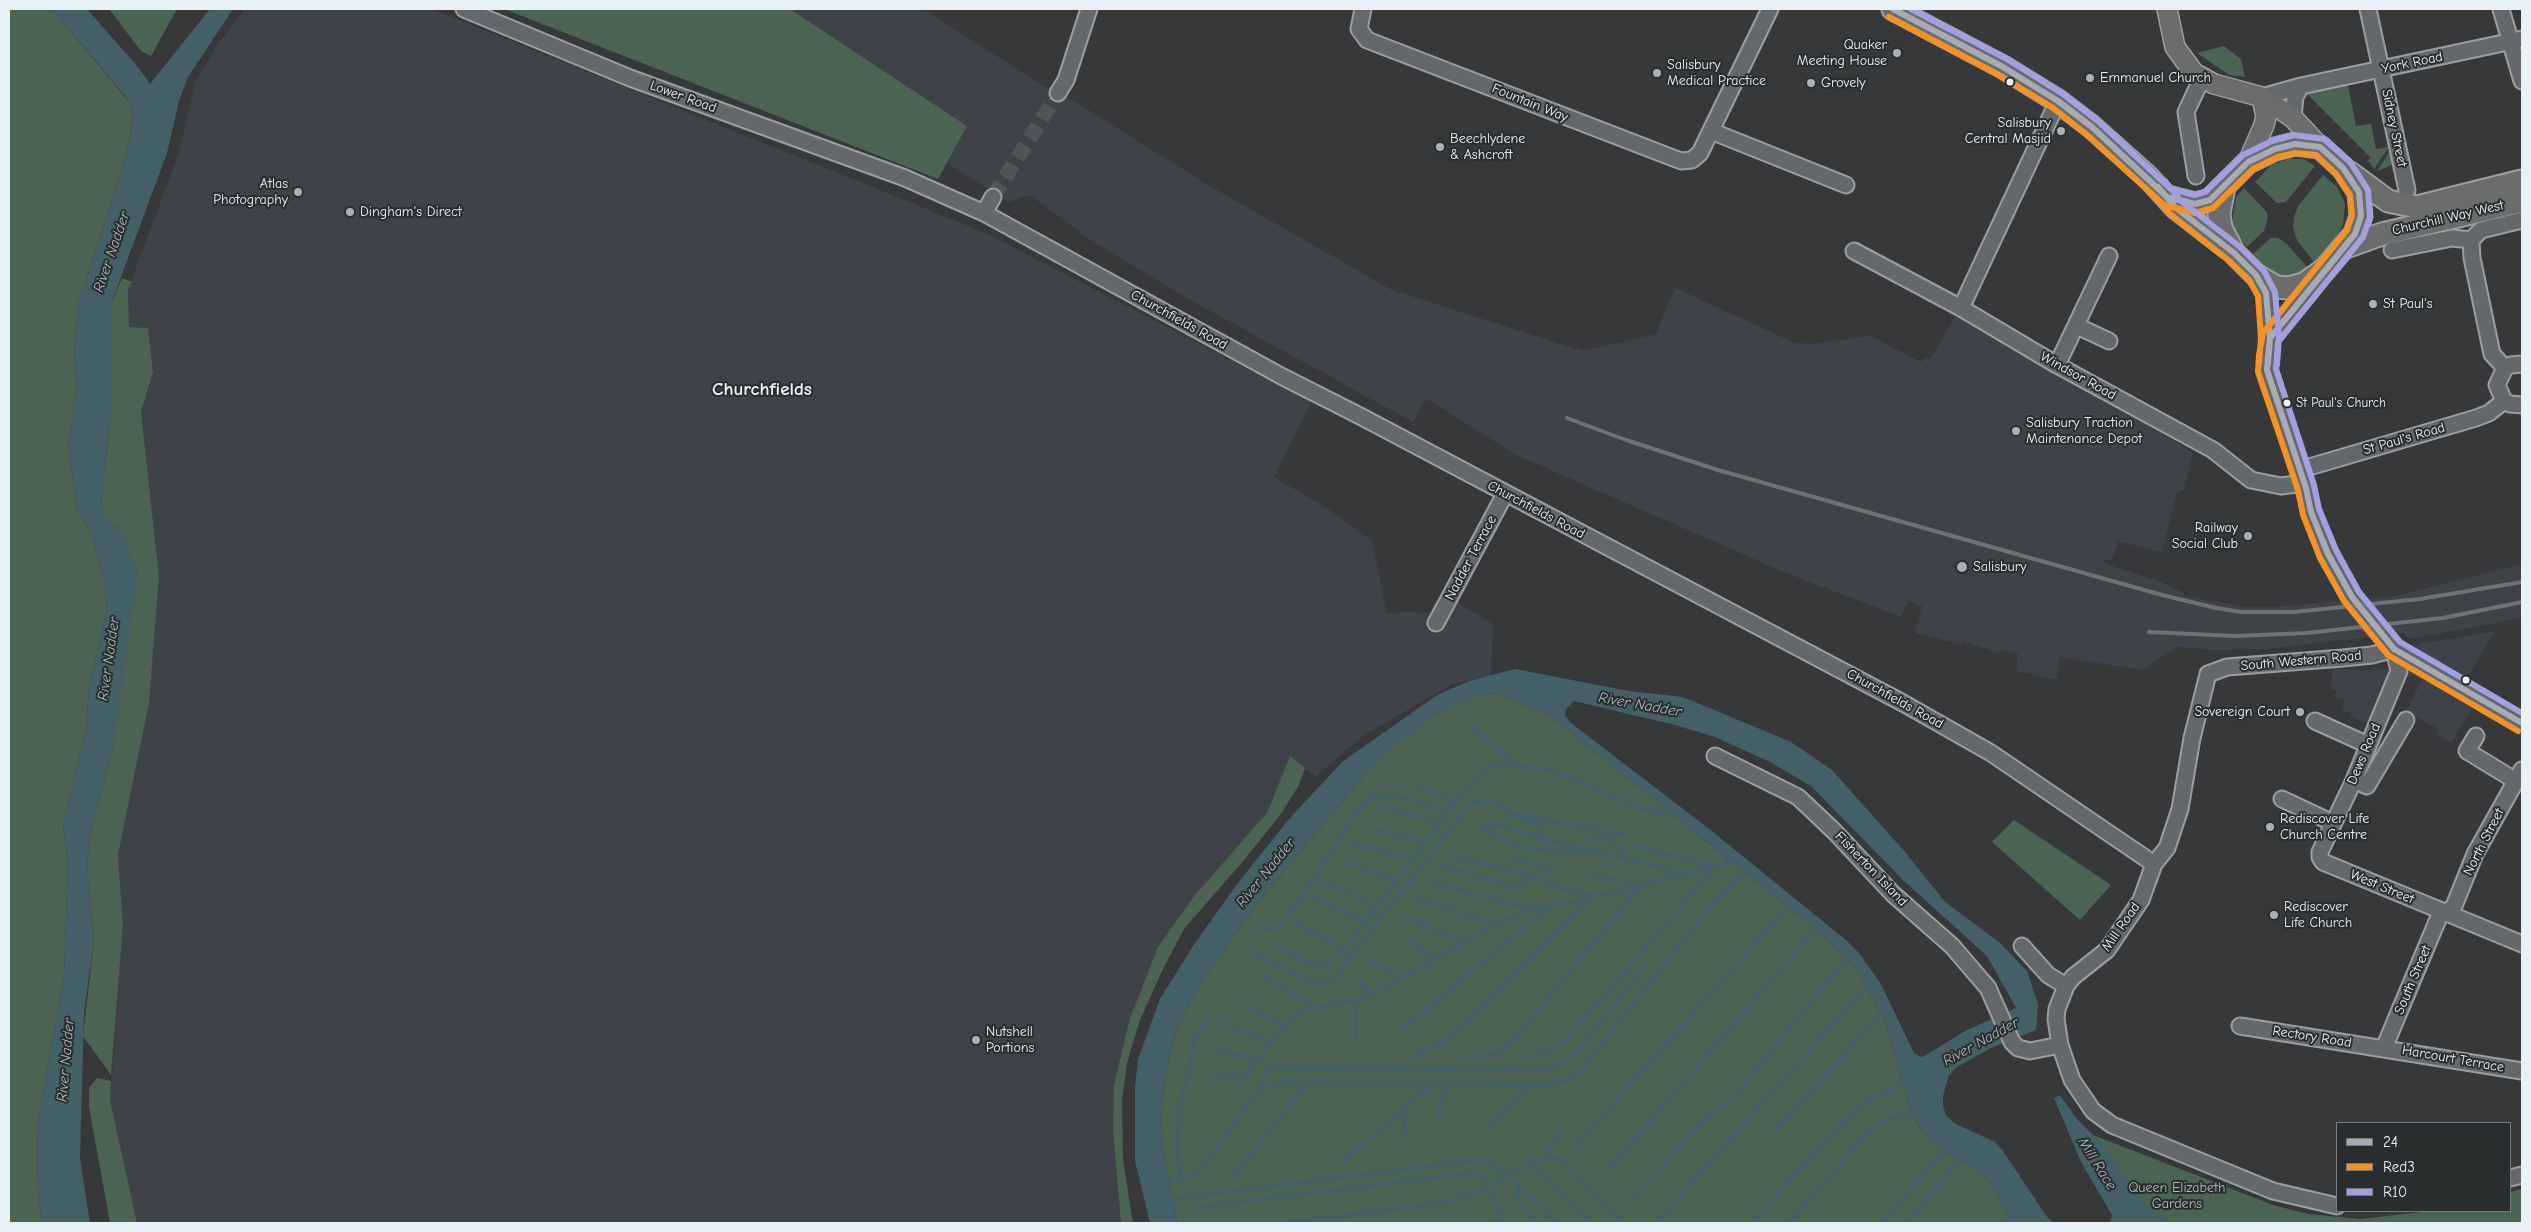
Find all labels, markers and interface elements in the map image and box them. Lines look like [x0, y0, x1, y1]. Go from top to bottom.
place label: Quaker Meeting House [1797, 37, 1887, 70]
marker: Quaker Meeting House [1891, 47, 1903, 59]
street label: York Road [2380, 48, 2444, 78]
place label: Salisbury Medical Practice [1667, 57, 1766, 90]
marker: Salisbury Medical Practice [1651, 67, 1663, 79]
place label: Emmanuel Church [2100, 70, 2211, 86]
marker: Emmanuel Church [2084, 72, 2096, 84]
place label: Grovely [1821, 75, 1866, 91]
street label: Lower Road [647, 77, 719, 117]
marker: Grovely [1805, 77, 1817, 89]
unlabelled marker [2005, 77, 2015, 87]
street label: Fountain Way [1489, 80, 1571, 126]
street label: Sidney Street [2378, 88, 2410, 168]
place label: Salisbury Central Masjid [1965, 115, 2051, 148]
marker: Salisbury Central Masjid [2055, 125, 2067, 137]
place label: Beechlydene & Ashcroft [1450, 131, 1525, 164]
marker: Beechlydene & Ashcroft [1434, 141, 1446, 153]
place label: Atlas Photography [213, 176, 288, 208]
marker: Atlas Photography [292, 186, 304, 198]
street label: Churchill Way West [2391, 197, 2505, 239]
place label: Dingham's Direct [360, 204, 462, 220]
marker: Dingham's Direct [344, 206, 356, 218]
water label: River Nadder [90, 209, 134, 295]
street label: Churchfields Road [1128, 286, 1230, 354]
place label: St Paul's [2383, 296, 2433, 312]
marker: St Paul's [2367, 298, 2379, 310]
street label: Windsor Road [2037, 348, 2119, 404]
district label: Churchfields [712, 379, 812, 401]
place label: St Paul's Church [2296, 395, 2386, 411]
marker: St Paul's Church [2282, 398, 2292, 408]
place label: Salisbury Traction Maintenance Depot [2026, 415, 2142, 448]
street label: St Paul's Road [2361, 419, 2447, 459]
marker: Salisbury Traction Maintenance Depot [2010, 425, 2022, 437]
street label: Churchfields Road [1484, 477, 1588, 543]
street label: Nadder Terrace [1442, 513, 1500, 603]
place label: Railway Social Club [2172, 520, 2238, 552]
marker: Railway Social Club [2242, 530, 2254, 542]
place label: Salisbury [1973, 559, 2026, 575]
marker: Salisbury [1955, 560, 1969, 574]
water label: River Nadder [94, 616, 124, 702]
street label: South Western Road [2240, 647, 2362, 675]
street label: Churchfields Road [1844, 665, 1946, 733]
unlabelled marker [2461, 675, 2471, 685]
water label: River Nadder [1597, 689, 1683, 721]
place label: Sovereign Court [2194, 704, 2290, 720]
marker: Sovereign Court [2294, 706, 2306, 718]
street label: Dews Road [2344, 721, 2384, 787]
street label: North Street [2460, 805, 2508, 879]
place label: Rediscover Life Church Centre [2280, 811, 2369, 844]
marker: Rediscover Life Church Centre [2264, 821, 2276, 833]
street label: Fisherton Island [1831, 828, 1911, 910]
water label: River Nadder [1233, 835, 1299, 911]
street label: West Street [2348, 866, 2416, 908]
street label: Mill Road [2098, 899, 2144, 955]
place label: Rediscover Life Church [2284, 899, 2352, 932]
marker: Rediscover Life Church [2268, 909, 2280, 921]
street label: South Street [2391, 943, 2435, 1017]
water label: River Nadder [1940, 1014, 2022, 1070]
water label: River Nadder [53, 1017, 79, 1103]
street label: Rectory Road [2271, 1022, 2353, 1052]
place label: Nutshell Portions [986, 1024, 1034, 1056]
marker: Nutshell Portions [970, 1034, 982, 1046]
street label: Harcourt Terrace [2401, 1042, 2505, 1076]
legend [2336, 1122, 2511, 1212]
text: 24 [2383, 1133, 2398, 1151]
water label: Mill Race [2074, 1134, 2120, 1194]
text: Red3 [2383, 1158, 2415, 1176]
park label: Queen Elizabeth Gardens [2128, 1180, 2226, 1212]
text: R10 [2383, 1183, 2407, 1201]

